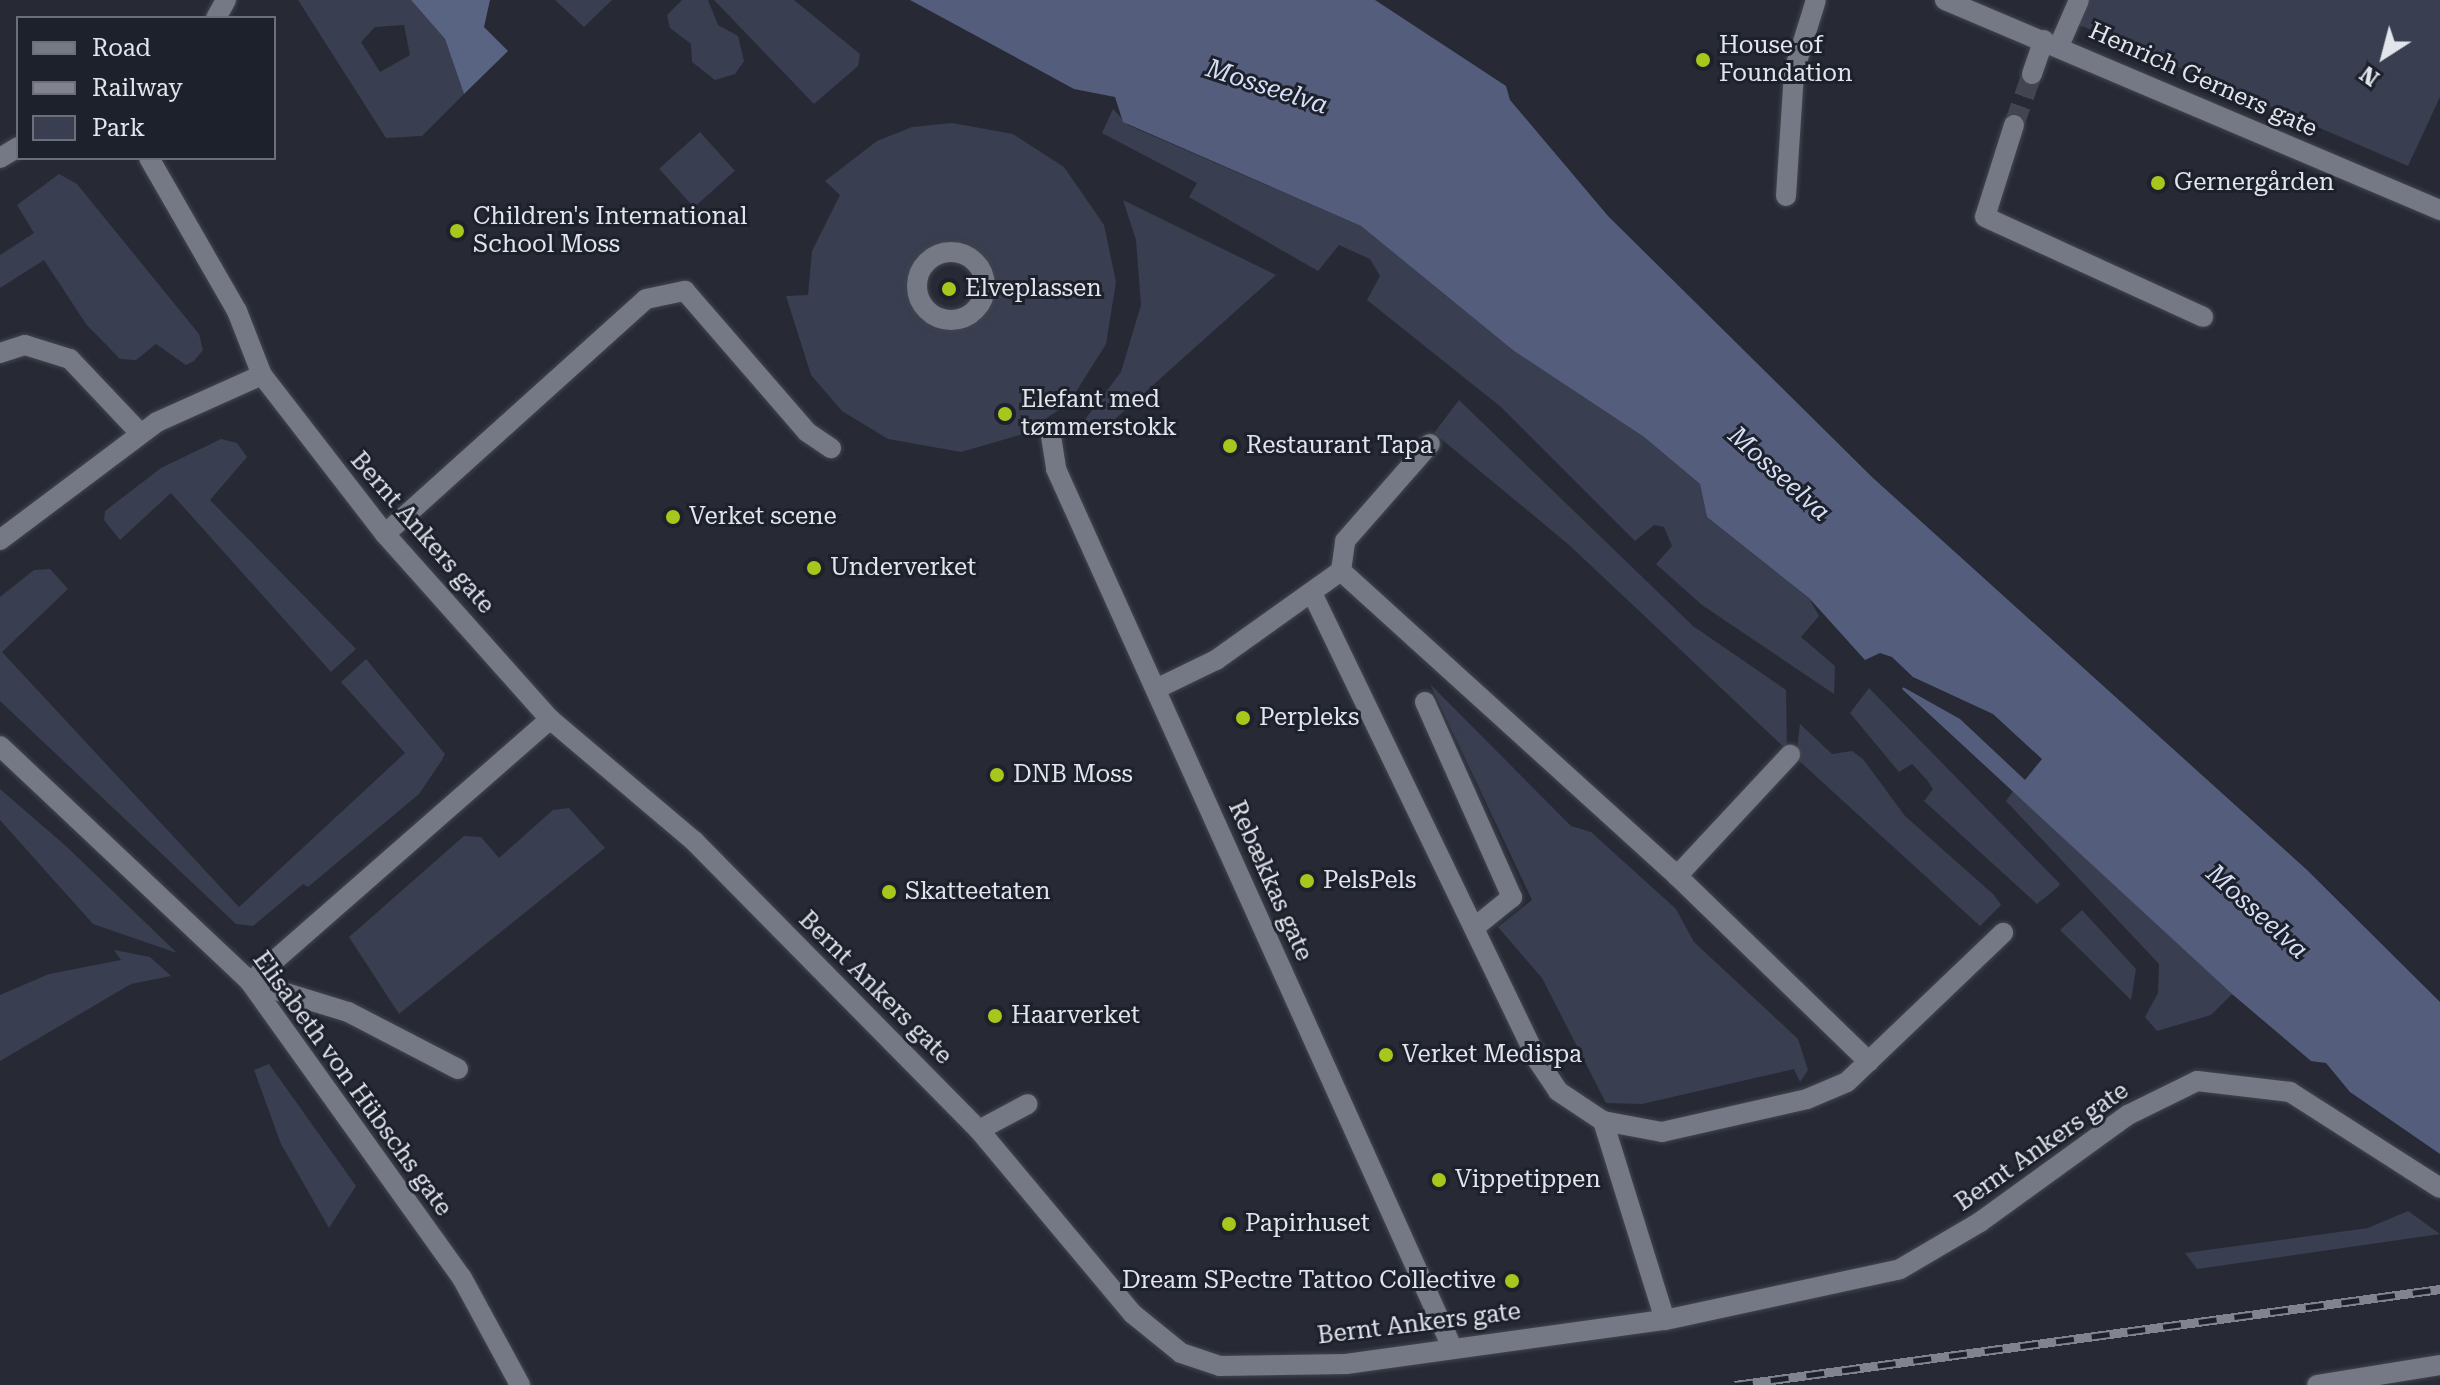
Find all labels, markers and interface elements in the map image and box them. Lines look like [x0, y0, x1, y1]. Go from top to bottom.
legend [16, 16, 276, 160]
north arrow [2344, 16, 2424, 96]
street label: Henrich Gerners gate [2084, 17, 2322, 143]
place label: House of Foundation [1719, 32, 1852, 88]
text: Road [92, 34, 151, 62]
marker: House of Foundation [1694, 51, 1712, 69]
water label: Mosseelva [1202, 53, 1332, 121]
text: N [2355, 61, 2384, 91]
text: Railway [92, 74, 183, 102]
text: Park [92, 114, 145, 142]
place label: Gernergården [2174, 169, 2334, 197]
marker: Gernergården [2149, 174, 2167, 192]
place label: Children's International School Moss [473, 203, 747, 259]
marker: Children's International School Moss [448, 222, 466, 240]
place label: Elveplassen [965, 275, 1102, 303]
marker: Elveplassen [940, 280, 958, 298]
place label: Elefant med tømmerstokk [1021, 386, 1177, 442]
marker: Elefant med tømmerstokk [996, 405, 1014, 423]
water label: Mosseelva [1722, 420, 1836, 528]
place label: Restaurant Tapa [1246, 432, 1433, 460]
marker: Restaurant Tapa [1221, 437, 1239, 455]
street label: Bernt Ankers gate [344, 446, 500, 620]
place label: Verket scene [689, 503, 837, 531]
marker: Verket scene [664, 508, 682, 526]
place label: Underverket [830, 554, 976, 582]
marker: Underverket [805, 559, 823, 577]
place label: Perpleks [1259, 704, 1359, 732]
marker: Perpleks [1234, 709, 1252, 727]
place label: DNB Moss [1013, 761, 1133, 789]
marker: DNB Moss [988, 766, 1006, 784]
street label: Rebækkas gate [1222, 797, 1318, 965]
water label: Mosseelva [2200, 858, 2314, 966]
place label: PelsPels [1323, 867, 1416, 895]
marker: PelsPels [1298, 872, 1316, 890]
place label: Skatteetaten [905, 878, 1050, 906]
marker: Skatteetaten [880, 883, 898, 901]
street label: Bernt Ankers gate [792, 905, 958, 1071]
street label: Elisabeth von Hübschs gate [246, 946, 458, 1222]
place label: Haarverket [1011, 1002, 1140, 1030]
marker: Haarverket [986, 1007, 1004, 1025]
place label: Verket Medispa [1402, 1041, 1582, 1069]
marker: Verket Medispa [1377, 1046, 1395, 1064]
street label: Bernt Ankers gate [1950, 1077, 2134, 1217]
place label: Vippetippen [1455, 1166, 1601, 1194]
marker: Vippetippen [1430, 1171, 1448, 1189]
place label: Papirhuset [1245, 1210, 1370, 1238]
marker: Papirhuset [1220, 1215, 1238, 1233]
place label: Dream SPectre Tattoo Collective [1122, 1267, 1496, 1295]
marker: Dream SPectre Tattoo Collective [1503, 1272, 1521, 1290]
street label: Bernt Ankers gate [1316, 1297, 1522, 1351]

